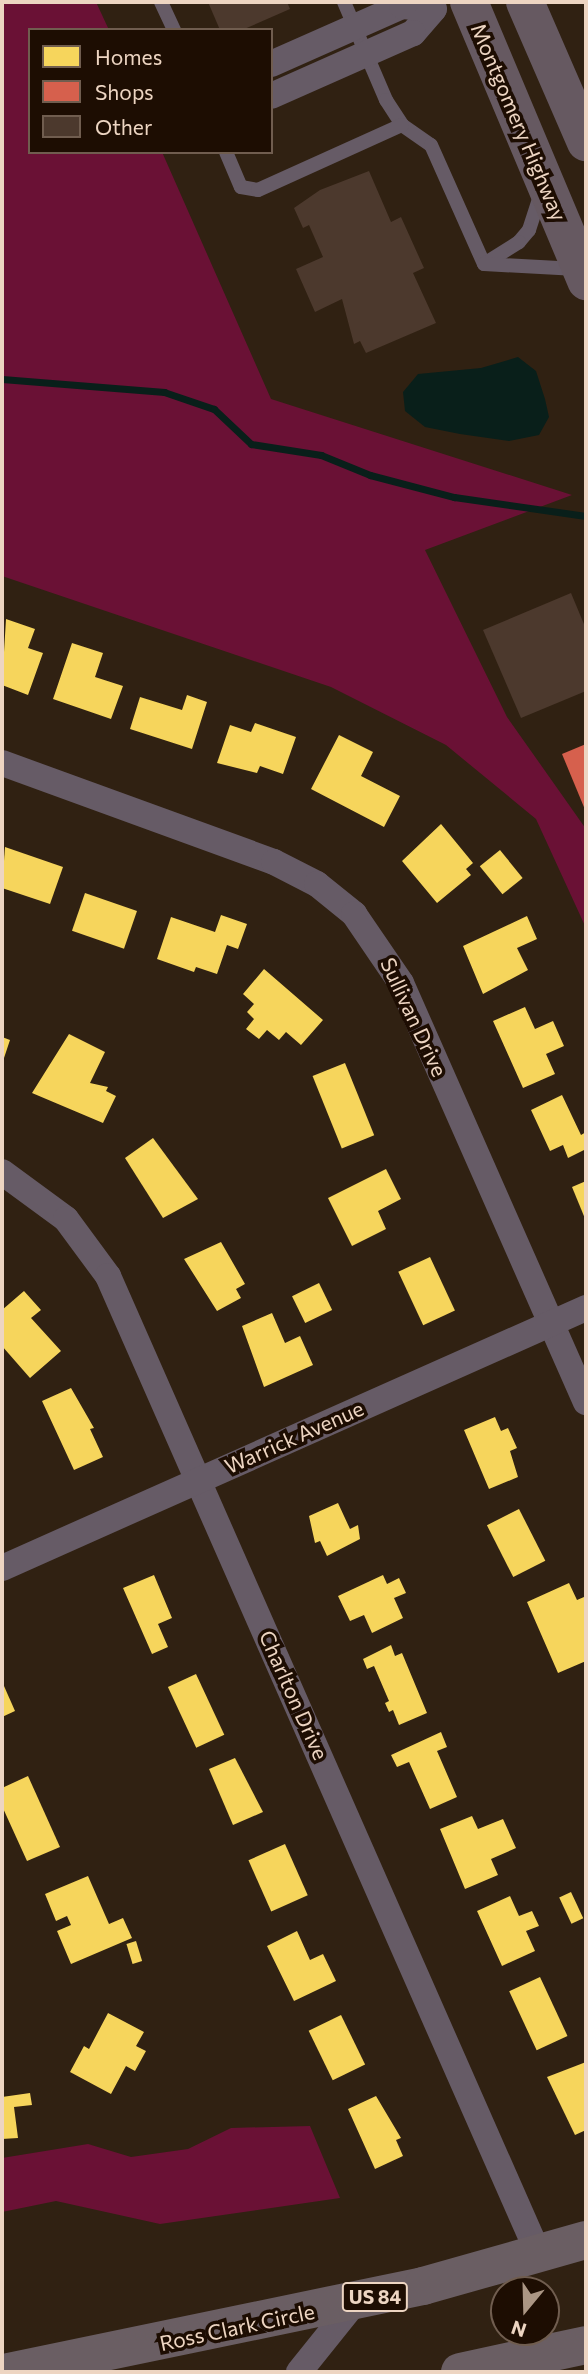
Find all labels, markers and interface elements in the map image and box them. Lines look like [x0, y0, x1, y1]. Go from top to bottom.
street label: Montgomery Highway [466, 19, 572, 225]
legend [28, 28, 273, 154]
text: Homes [95, 44, 162, 69]
text: Shops [95, 79, 154, 104]
text: Other [95, 114, 152, 139]
street label: Sullivan Drive [375, 953, 453, 1081]
street label: Warrick Avenue [221, 1395, 367, 1479]
street label: Charlton Drive [254, 1626, 334, 1764]
north arrow [490, 2276, 560, 2346]
road number: US 84 [342, 2282, 408, 2312]
street label: Ross Clark Circle [157, 2298, 317, 2356]
text: N [508, 2316, 529, 2343]

